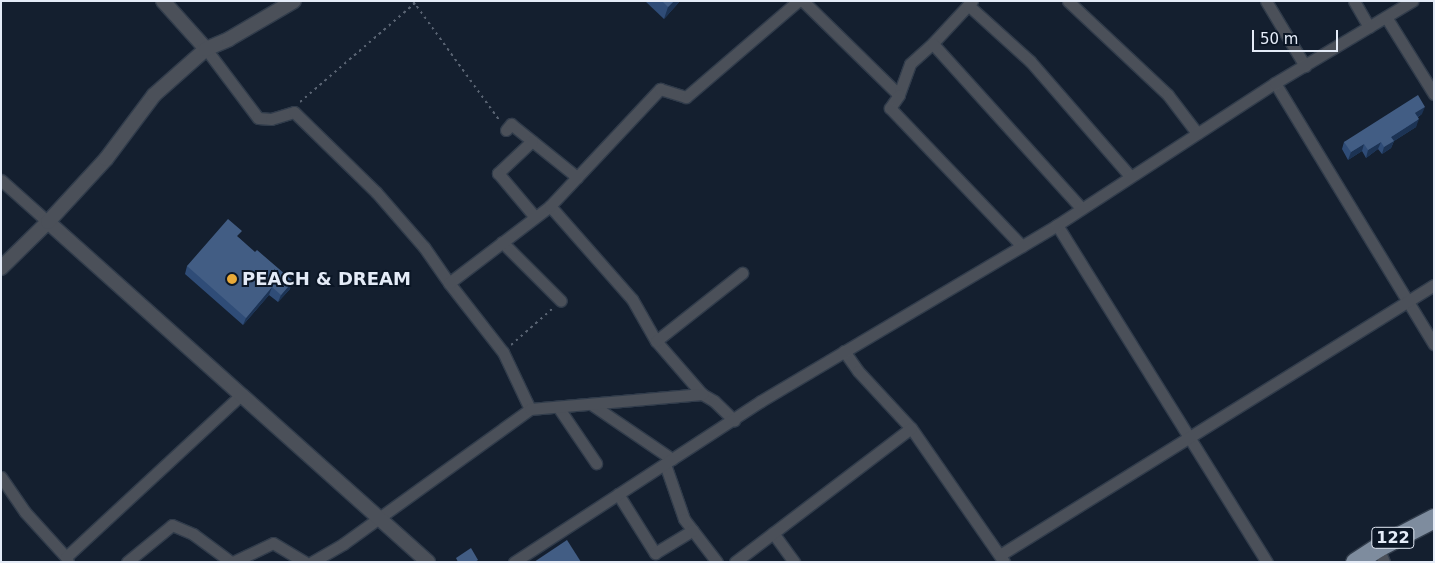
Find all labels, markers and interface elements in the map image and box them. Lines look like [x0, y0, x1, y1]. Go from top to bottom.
scale bar [1255, 20, 1341, 52]
text: 50 m [1260, 30, 1298, 48]
place label: PEACH & DREAM [242, 268, 411, 290]
marker: PEACH & DREAM [226, 273, 238, 285]
road number: 122 [1370, 524, 1416, 552]

